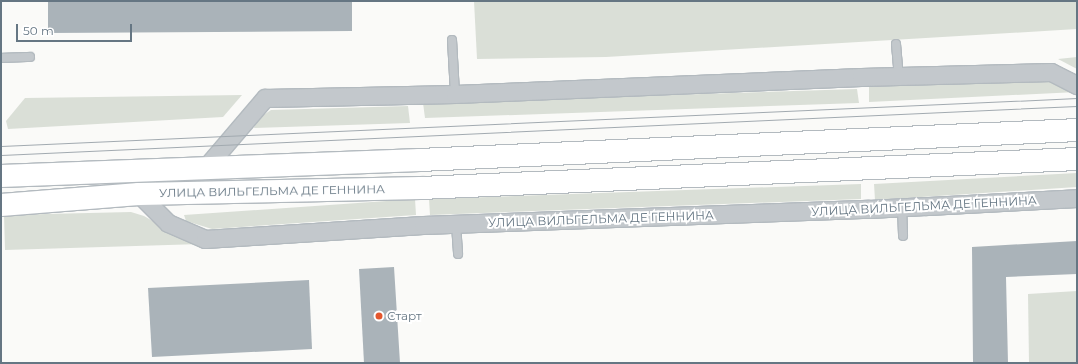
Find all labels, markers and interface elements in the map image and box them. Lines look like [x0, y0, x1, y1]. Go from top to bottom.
scale bar [18, 16, 134, 42]
text: 50 m [23, 23, 54, 38]
street label: УЛИЦА ВИЛЬГЕЛЬМА ДЕ ГЕННИНА [159, 182, 385, 200]
street label: УЛИЦА ВИЛЬГЕЛЬМА ДЕ ГЕННИНА [811, 193, 1037, 219]
street label: УЛИЦА ВИЛЬГЕЛЬМА ДЕ ГЕННИНА [488, 208, 714, 230]
place label: Старт [387, 309, 422, 323]
marker: Старт [374, 311, 384, 321]

